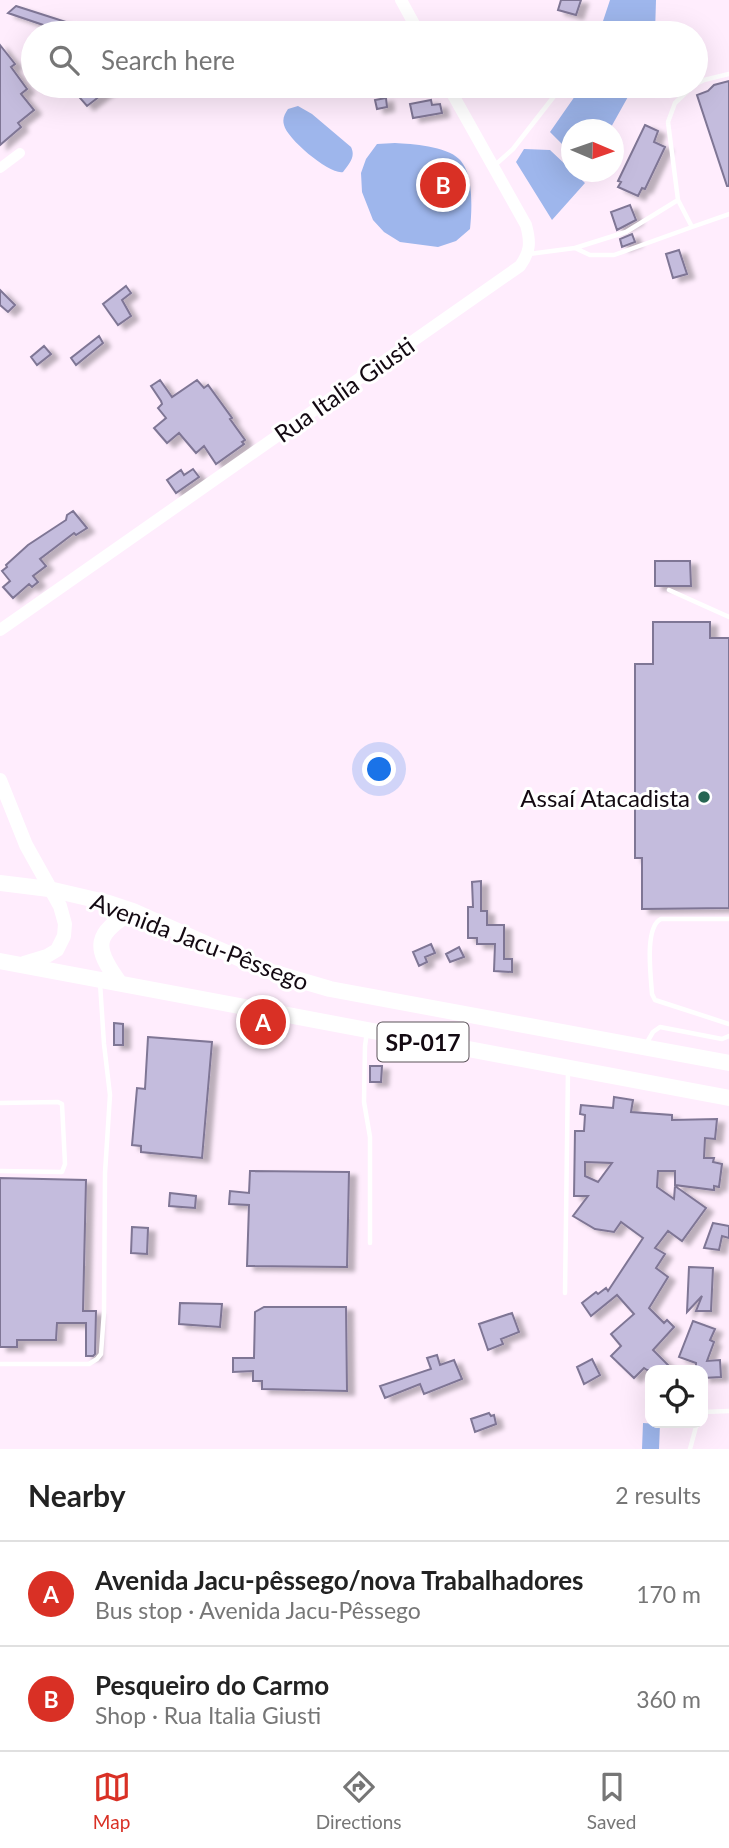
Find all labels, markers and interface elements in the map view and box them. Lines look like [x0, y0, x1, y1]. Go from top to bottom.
search box [21, 21, 708, 98]
icon: search [45, 41, 83, 79]
text: Search here [101, 44, 235, 76]
north arrow [561, 119, 624, 182]
pin: B [420, 159, 466, 211]
street label: Rua Italia Giusti [268, 330, 420, 448]
your location [362, 752, 396, 786]
place label: Assaí Atacadista [520, 783, 690, 812]
marker: Assaí Atacadista [696, 789, 712, 805]
street label: Avenida Jacu-Pêssego [87, 886, 313, 996]
pin: A [240, 996, 286, 1048]
road number: SP-017 [378, 1023, 468, 1062]
map controls [645, 1365, 708, 1428]
button: locate [645, 1365, 708, 1428]
text: Nearby [28, 1477, 126, 1513]
text: 2 results [615, 1481, 701, 1509]
text: Avenida Jacu-pêssego/nova Trabalhadores [95, 1564, 584, 1596]
text: A [43, 1580, 59, 1608]
text: 170 m [636, 1580, 701, 1608]
text: Bus stop · Avenida Jacu-Pêssego [95, 1596, 421, 1624]
text: Pesqueiro do Carmo [95, 1669, 329, 1701]
text: B [43, 1685, 59, 1713]
text: 360 m [636, 1685, 701, 1713]
text: Shop · Rua Italia Giusti [95, 1701, 321, 1729]
tab: Map [93, 1768, 131, 1833]
tab: Directions [316, 1768, 402, 1833]
tab: Saved [587, 1768, 636, 1833]

